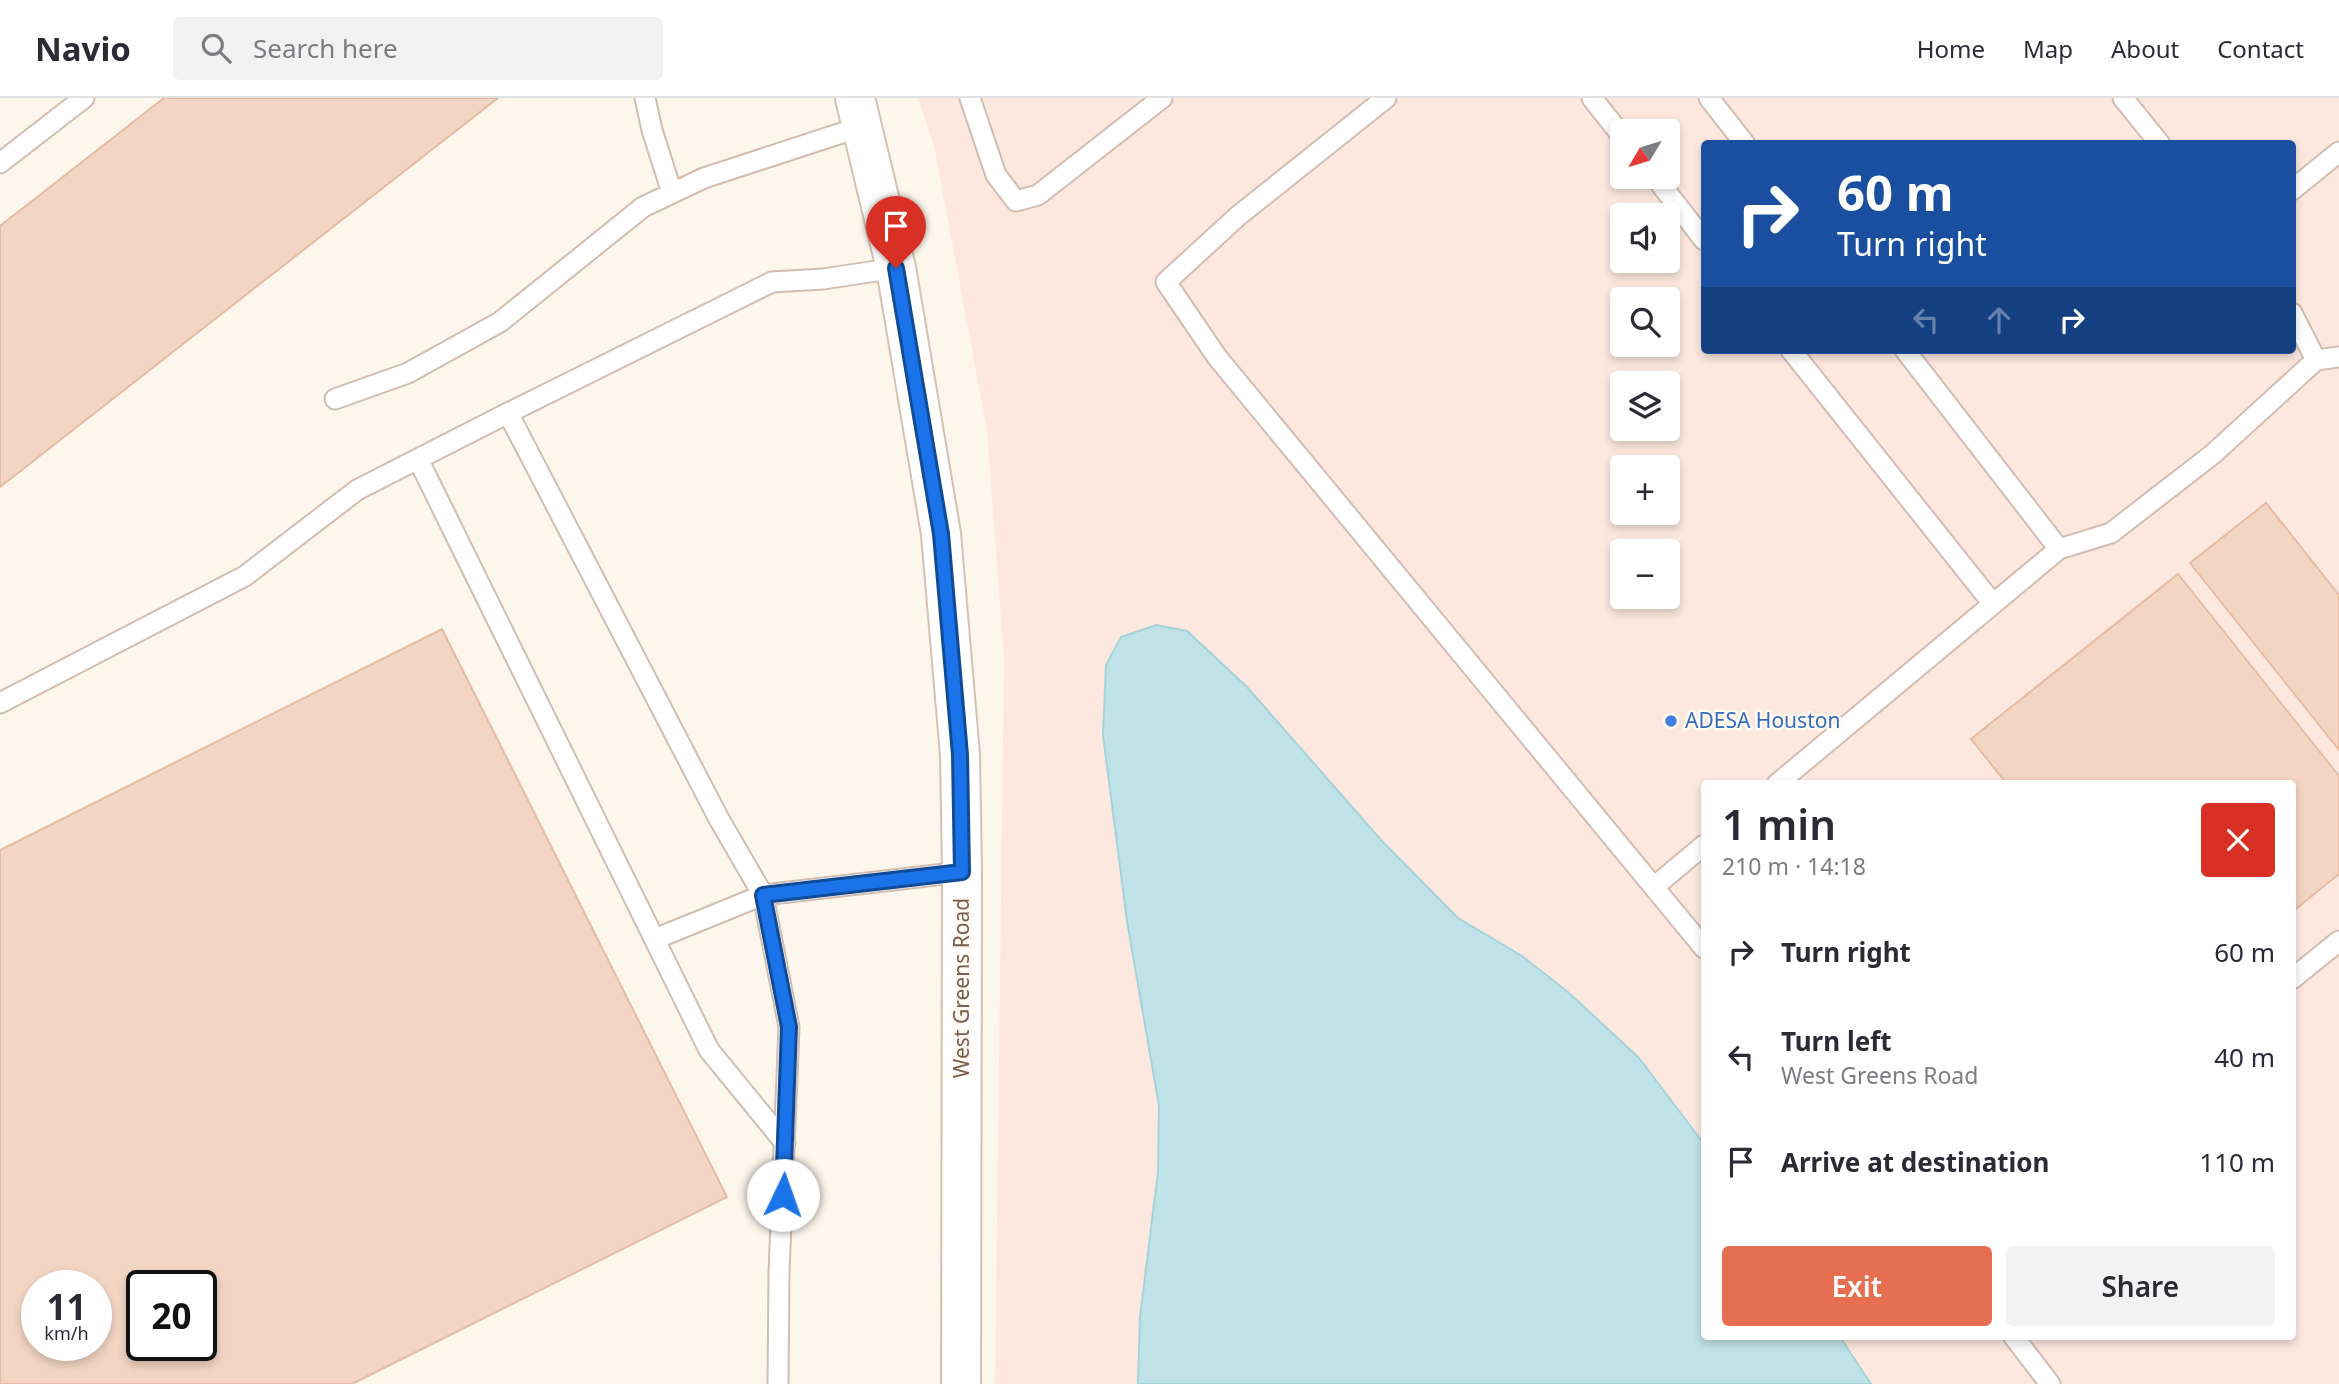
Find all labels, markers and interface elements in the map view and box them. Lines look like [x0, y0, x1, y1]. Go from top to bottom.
search box [173, 17, 663, 80]
text: Navio [35, 26, 131, 71]
icon: search [197, 29, 235, 67]
text: Search here [253, 30, 398, 66]
text: Home [1917, 32, 1985, 65]
text: Map [2023, 32, 2073, 65]
text: About [2111, 32, 2179, 65]
text: Contact [2217, 32, 2304, 65]
north arrow [1610, 119, 1680, 189]
map controls [1610, 119, 1680, 609]
text: 60 m [1837, 159, 1954, 225]
icon: right [1722, 168, 1813, 259]
pin [866, 196, 926, 268]
button: sound [1610, 203, 1680, 273]
icon: arrive [877, 207, 915, 245]
text: Turn right [1837, 222, 1987, 265]
button: search [1610, 287, 1680, 357]
icon: left [1907, 301, 1945, 339]
icon: ahead [1980, 301, 2018, 339]
icon: right [2053, 301, 2091, 339]
button: layers [1610, 371, 1680, 441]
button: + [1610, 455, 1680, 525]
button: − [1610, 539, 1680, 609]
place label: ADESA Houston [1685, 706, 1840, 734]
marker: ADESA Houston [1663, 713, 1679, 729]
text: 1 min [1722, 795, 1836, 852]
button: close [2201, 803, 2275, 877]
text: 210 m · 14:18 [1722, 850, 1866, 882]
street label: West Greens Road [947, 898, 975, 1078]
icon: right [1722, 933, 1760, 971]
text: Turn right [1781, 934, 1911, 970]
text: 60 m [2214, 934, 2275, 970]
text: Turn left [1781, 1023, 1892, 1059]
icon: left [1722, 1038, 1760, 1076]
text: 40 m [2214, 1039, 2275, 1075]
text: West Greens Road [1781, 1059, 1978, 1091]
icon: arrive [1722, 1143, 1760, 1181]
text: Arrive at destination [1781, 1144, 2050, 1180]
text: 110 m [2199, 1144, 2275, 1180]
position arrow [746, 1158, 820, 1232]
button: Exit [1722, 1246, 1992, 1326]
button: Share [2006, 1246, 2275, 1326]
speed limit sign: 20 [126, 1270, 217, 1361]
text: 11 [46, 1283, 87, 1330]
text: km/h [44, 1321, 89, 1345]

